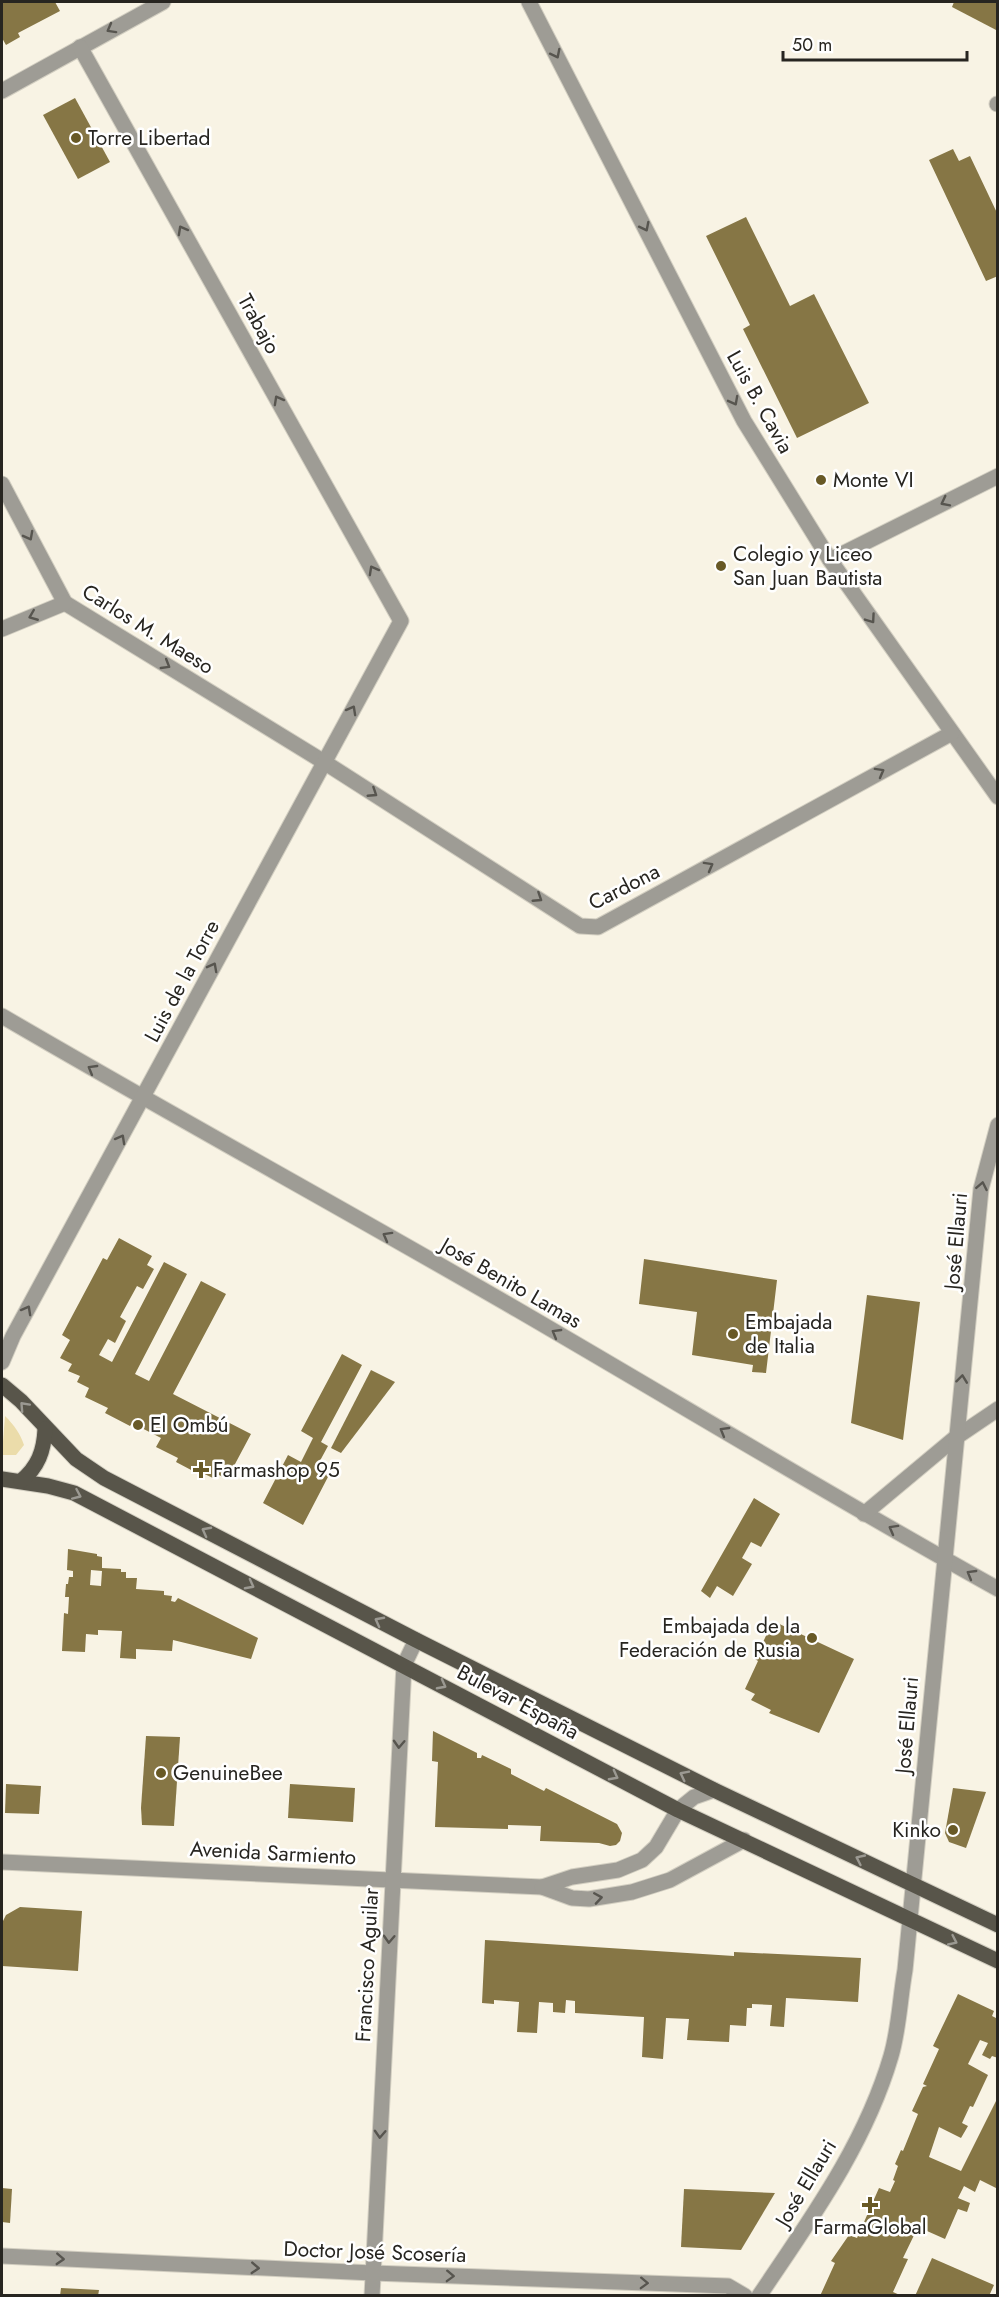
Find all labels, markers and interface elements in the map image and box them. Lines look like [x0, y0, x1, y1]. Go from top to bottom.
one-way arrow [107, 22, 118, 34]
scale bar [783, 24, 968, 62]
text: 50 m [792, 32, 832, 58]
one-way arrow [548, 47, 560, 58]
place label: Torre Libertad [88, 123, 210, 153]
marker: Torre Libertad [69, 131, 83, 145]
one-way arrow [637, 221, 649, 232]
one-way arrow [178, 226, 190, 236]
street label: Trabajo [230, 289, 288, 359]
street label: Luis B. Cavia [719, 345, 801, 459]
one-way arrow [727, 394, 738, 405]
one-way arrow [273, 396, 285, 406]
place label: Monte VI [833, 465, 914, 495]
marker: Monte VI [814, 473, 828, 487]
one-way arrow [941, 495, 952, 507]
one-way arrow [22, 530, 33, 540]
place label: Colegio y Liceo San Juan Bautista [733, 539, 882, 593]
marker: Colegio y Liceo San Juan Bautista [714, 559, 728, 573]
one-way arrow [369, 566, 380, 576]
street label: Carlos M. Maeso [76, 576, 220, 682]
one-way arrow [28, 609, 39, 621]
one-way arrow [864, 612, 875, 623]
one-way arrow [160, 658, 170, 670]
one-way arrow [345, 706, 356, 717]
one-way arrow [874, 768, 884, 779]
one-way arrow [367, 786, 378, 797]
street label: Cardona [583, 856, 665, 918]
one-way arrow [703, 862, 713, 873]
one-way arrow [531, 891, 542, 902]
street label: Luis de la Torre [137, 914, 227, 1047]
one-way arrow [206, 963, 217, 973]
one-way arrow [88, 1065, 98, 1076]
one-way arrow [114, 1135, 125, 1145]
one-way arrow [975, 1181, 988, 1191]
street label: José Ellauri [937, 1191, 975, 1294]
street label: José Benito Lamas [432, 1229, 587, 1336]
one-way arrow [382, 1232, 393, 1243]
one-way arrow [20, 1306, 31, 1316]
place label: Embajada de Italia [745, 1307, 832, 1361]
marker: Embajada de Italia [726, 1327, 740, 1341]
one-way arrow [552, 1328, 562, 1340]
one-way arrow [955, 1375, 968, 1384]
one-way arrow [20, 1402, 31, 1412]
place label: El Ombú [150, 1410, 229, 1440]
marker: El Ombú [131, 1418, 145, 1432]
one-way arrow [720, 1427, 730, 1439]
place label: Farmashop 95 [213, 1455, 340, 1485]
marker: Farmashop 95 [194, 1463, 208, 1477]
one-way arrow [71, 1488, 82, 1500]
one-way arrow [889, 1525, 899, 1536]
one-way arrow [201, 1527, 212, 1538]
one-way arrow [966, 1569, 977, 1581]
one-way arrow [244, 1578, 254, 1589]
place label: Embajada de la Federación de Rusia [619, 1611, 800, 1665]
one-way arrow [374, 1617, 385, 1628]
marker: Embajada de la Federación de Rusia [805, 1631, 819, 1645]
street label: Bulevar España [452, 1657, 584, 1747]
street label: José Ellauri [888, 1675, 926, 1778]
one-way arrow [435, 1678, 446, 1689]
one-way arrow [393, 1740, 406, 1749]
place label: GenuineBee [173, 1758, 283, 1788]
marker: GenuineBee [154, 1766, 168, 1780]
one-way arrow [608, 1769, 618, 1780]
one-way arrow [680, 1771, 690, 1782]
place label: Kinko [892, 1815, 941, 1845]
marker: Kinko [946, 1823, 960, 1837]
street label: Avenida Sarmiento [189, 1834, 357, 1872]
one-way arrow [855, 1855, 866, 1867]
street label: Francisco Aguilar [348, 1886, 386, 2043]
one-way arrow [594, 1892, 603, 1904]
one-way arrow [382, 1934, 395, 1943]
one-way arrow [947, 1934, 958, 1946]
one-way arrow [373, 2129, 386, 2138]
street label: José Ellauri [767, 2134, 844, 2235]
marker: FarmaGlobal [863, 2198, 877, 2212]
place label: FarmaGlobal [813, 2212, 927, 2242]
street label: Doctor José Scosería [283, 2234, 467, 2270]
one-way arrow [55, 2253, 64, 2266]
one-way arrow [250, 2262, 259, 2275]
one-way arrow [445, 2270, 454, 2283]
one-way arrow [640, 2277, 649, 2289]

